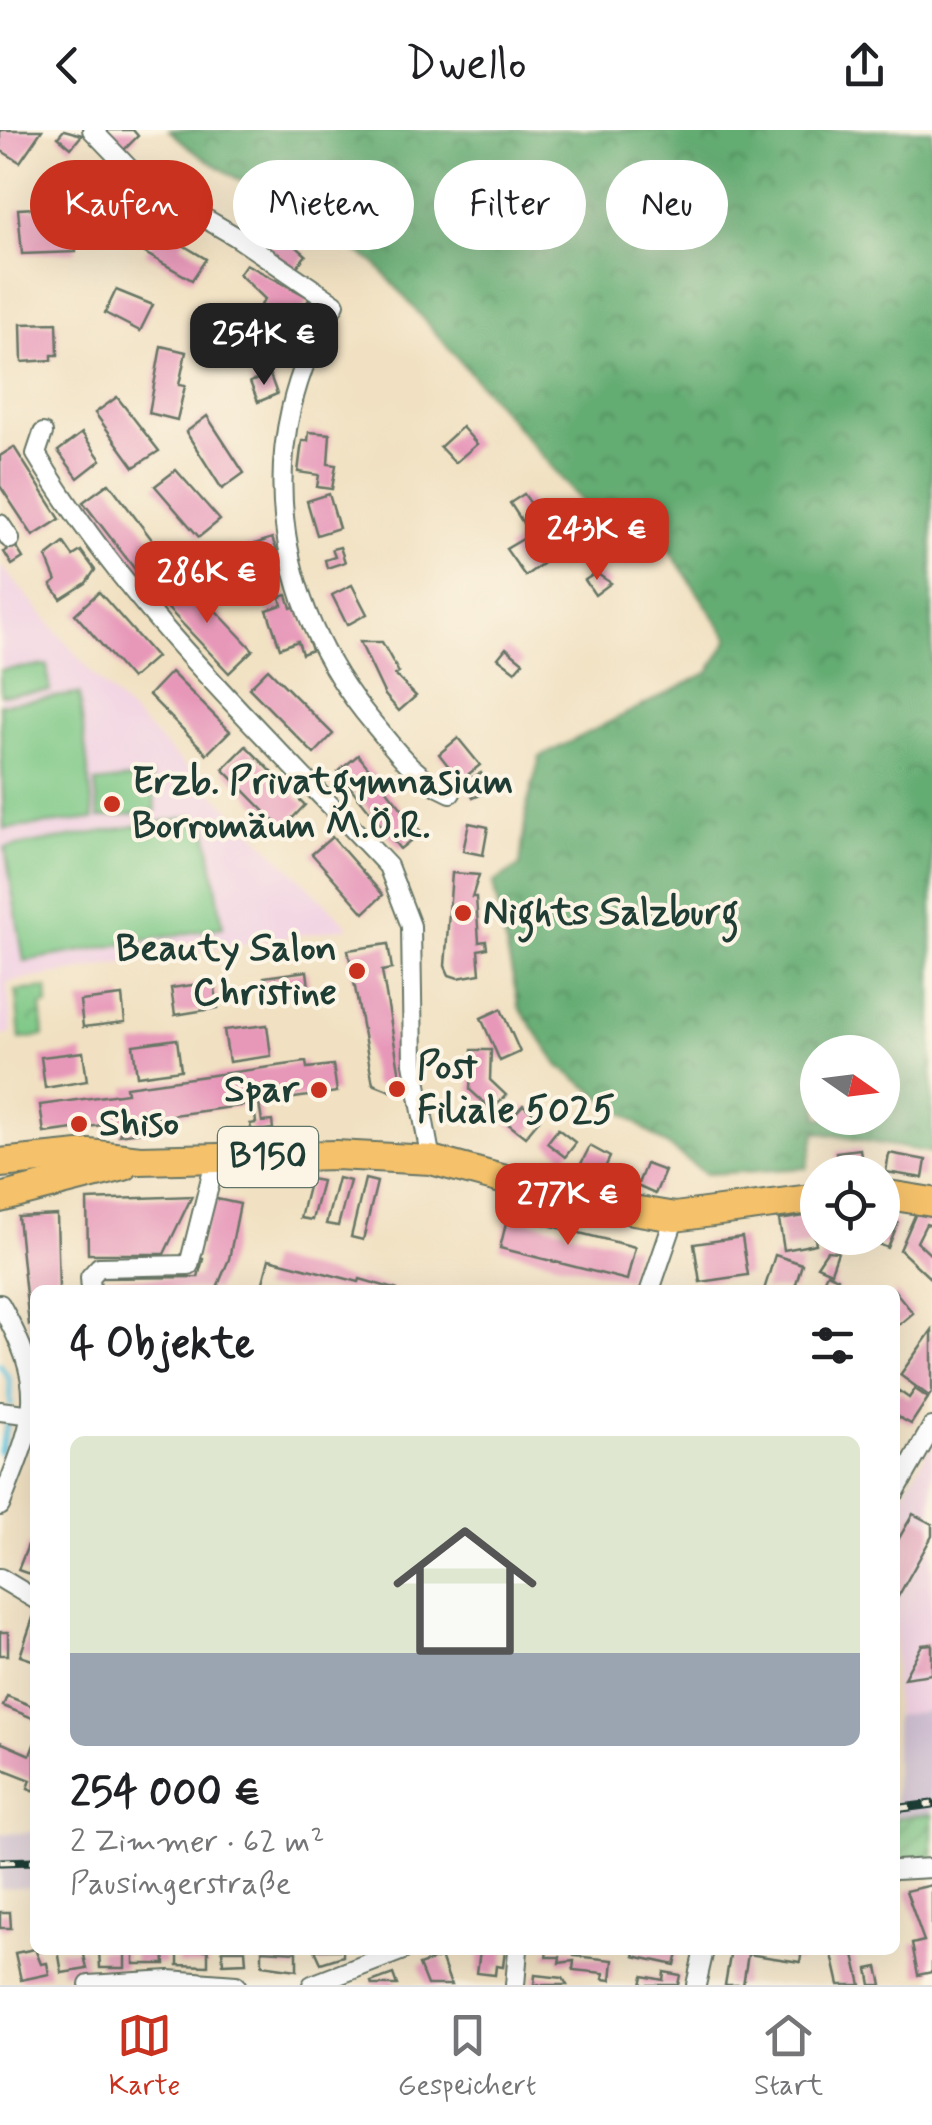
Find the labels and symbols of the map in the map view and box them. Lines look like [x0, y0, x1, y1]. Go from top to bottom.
pin: 254K € [183, 303, 345, 388]
pin: 243K € [516, 498, 678, 583]
pin: 286K € [126, 541, 288, 626]
place label: Erzb. Privatgymnasium Borromäum M.Ö.R. [132, 758, 513, 851]
marker: Erzb. Privatgymnasium Borromäum M.Ö.R. [101, 793, 123, 815]
place label: Nights Salzburg [483, 889, 739, 943]
marker: Nights Salzburg [452, 902, 474, 924]
place label: Beauty Salon Christine [116, 925, 337, 1018]
marker: Beauty Salon Christine [346, 960, 368, 982]
north arrow [800, 1035, 900, 1135]
place label: Post Filiale 5025 [417, 1043, 615, 1136]
place label: Spar [224, 1066, 300, 1115]
marker: Post Filiale 5025 [386, 1078, 408, 1100]
marker: Spar [308, 1079, 330, 1101]
place label: Shiso [99, 1100, 179, 1149]
marker: Shiso [68, 1113, 90, 1135]
road number: B150 [218, 1127, 318, 1187]
pin: 277K € [487, 1163, 649, 1248]

